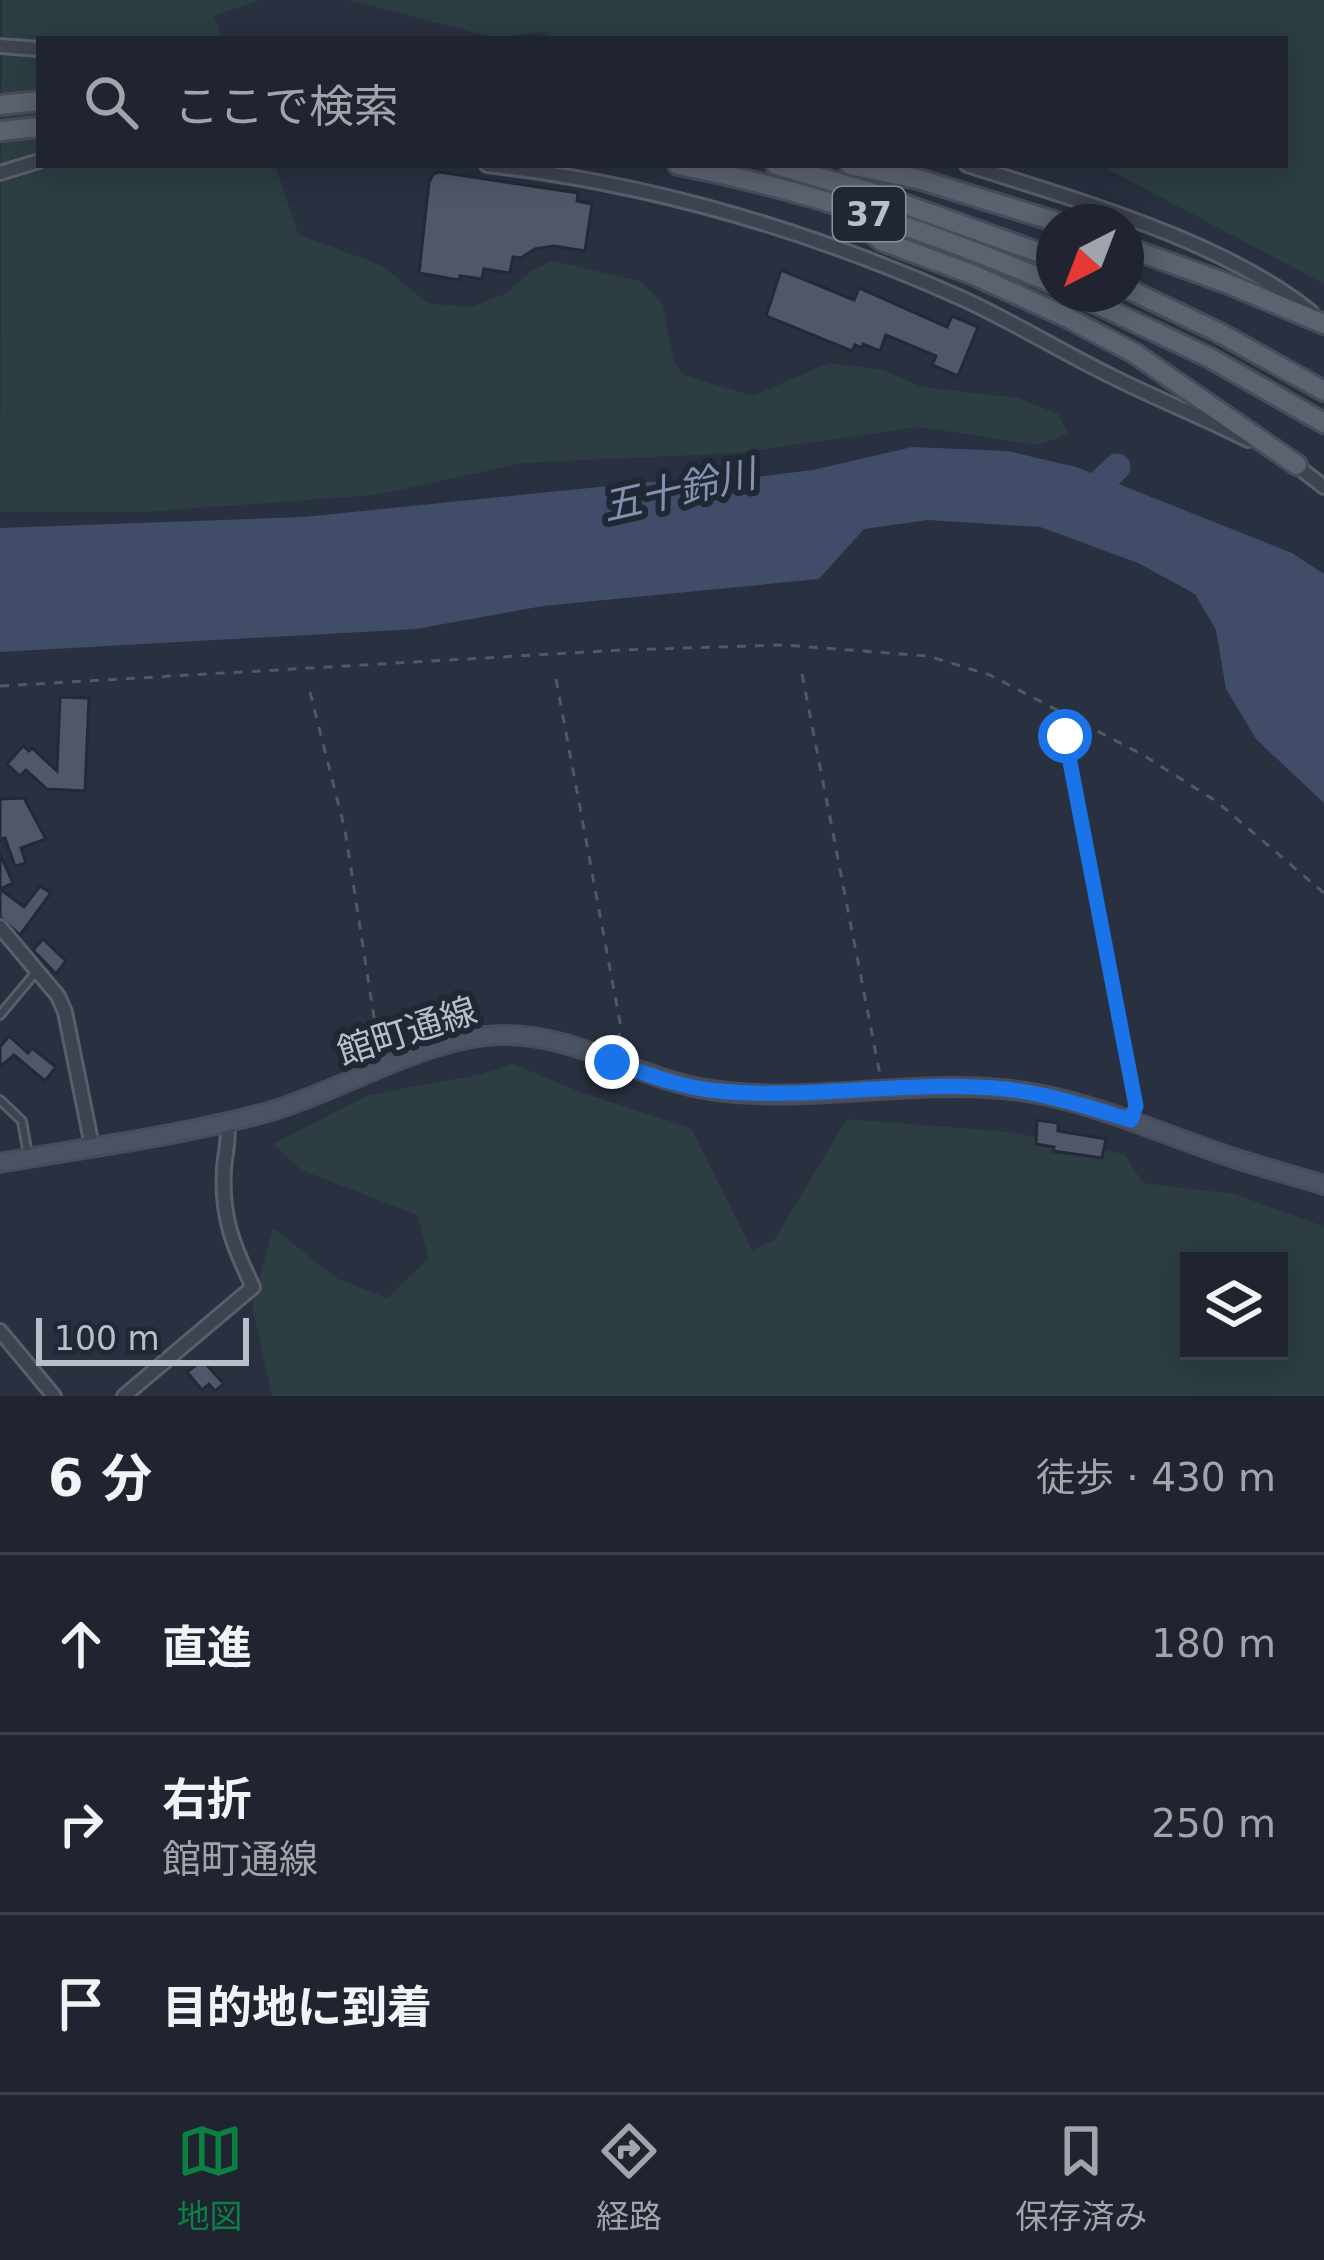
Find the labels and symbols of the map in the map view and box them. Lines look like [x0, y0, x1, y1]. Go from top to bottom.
road number: 37 [833, 187, 905, 241]
north arrow [1036, 204, 1144, 312]
water label: 五十鈴川 [598, 450, 764, 529]
route start [1038, 709, 1092, 763]
street label: 館町通線 [332, 989, 482, 1073]
route end [585, 1035, 639, 1089]
scale bar [36, 1312, 249, 1365]

